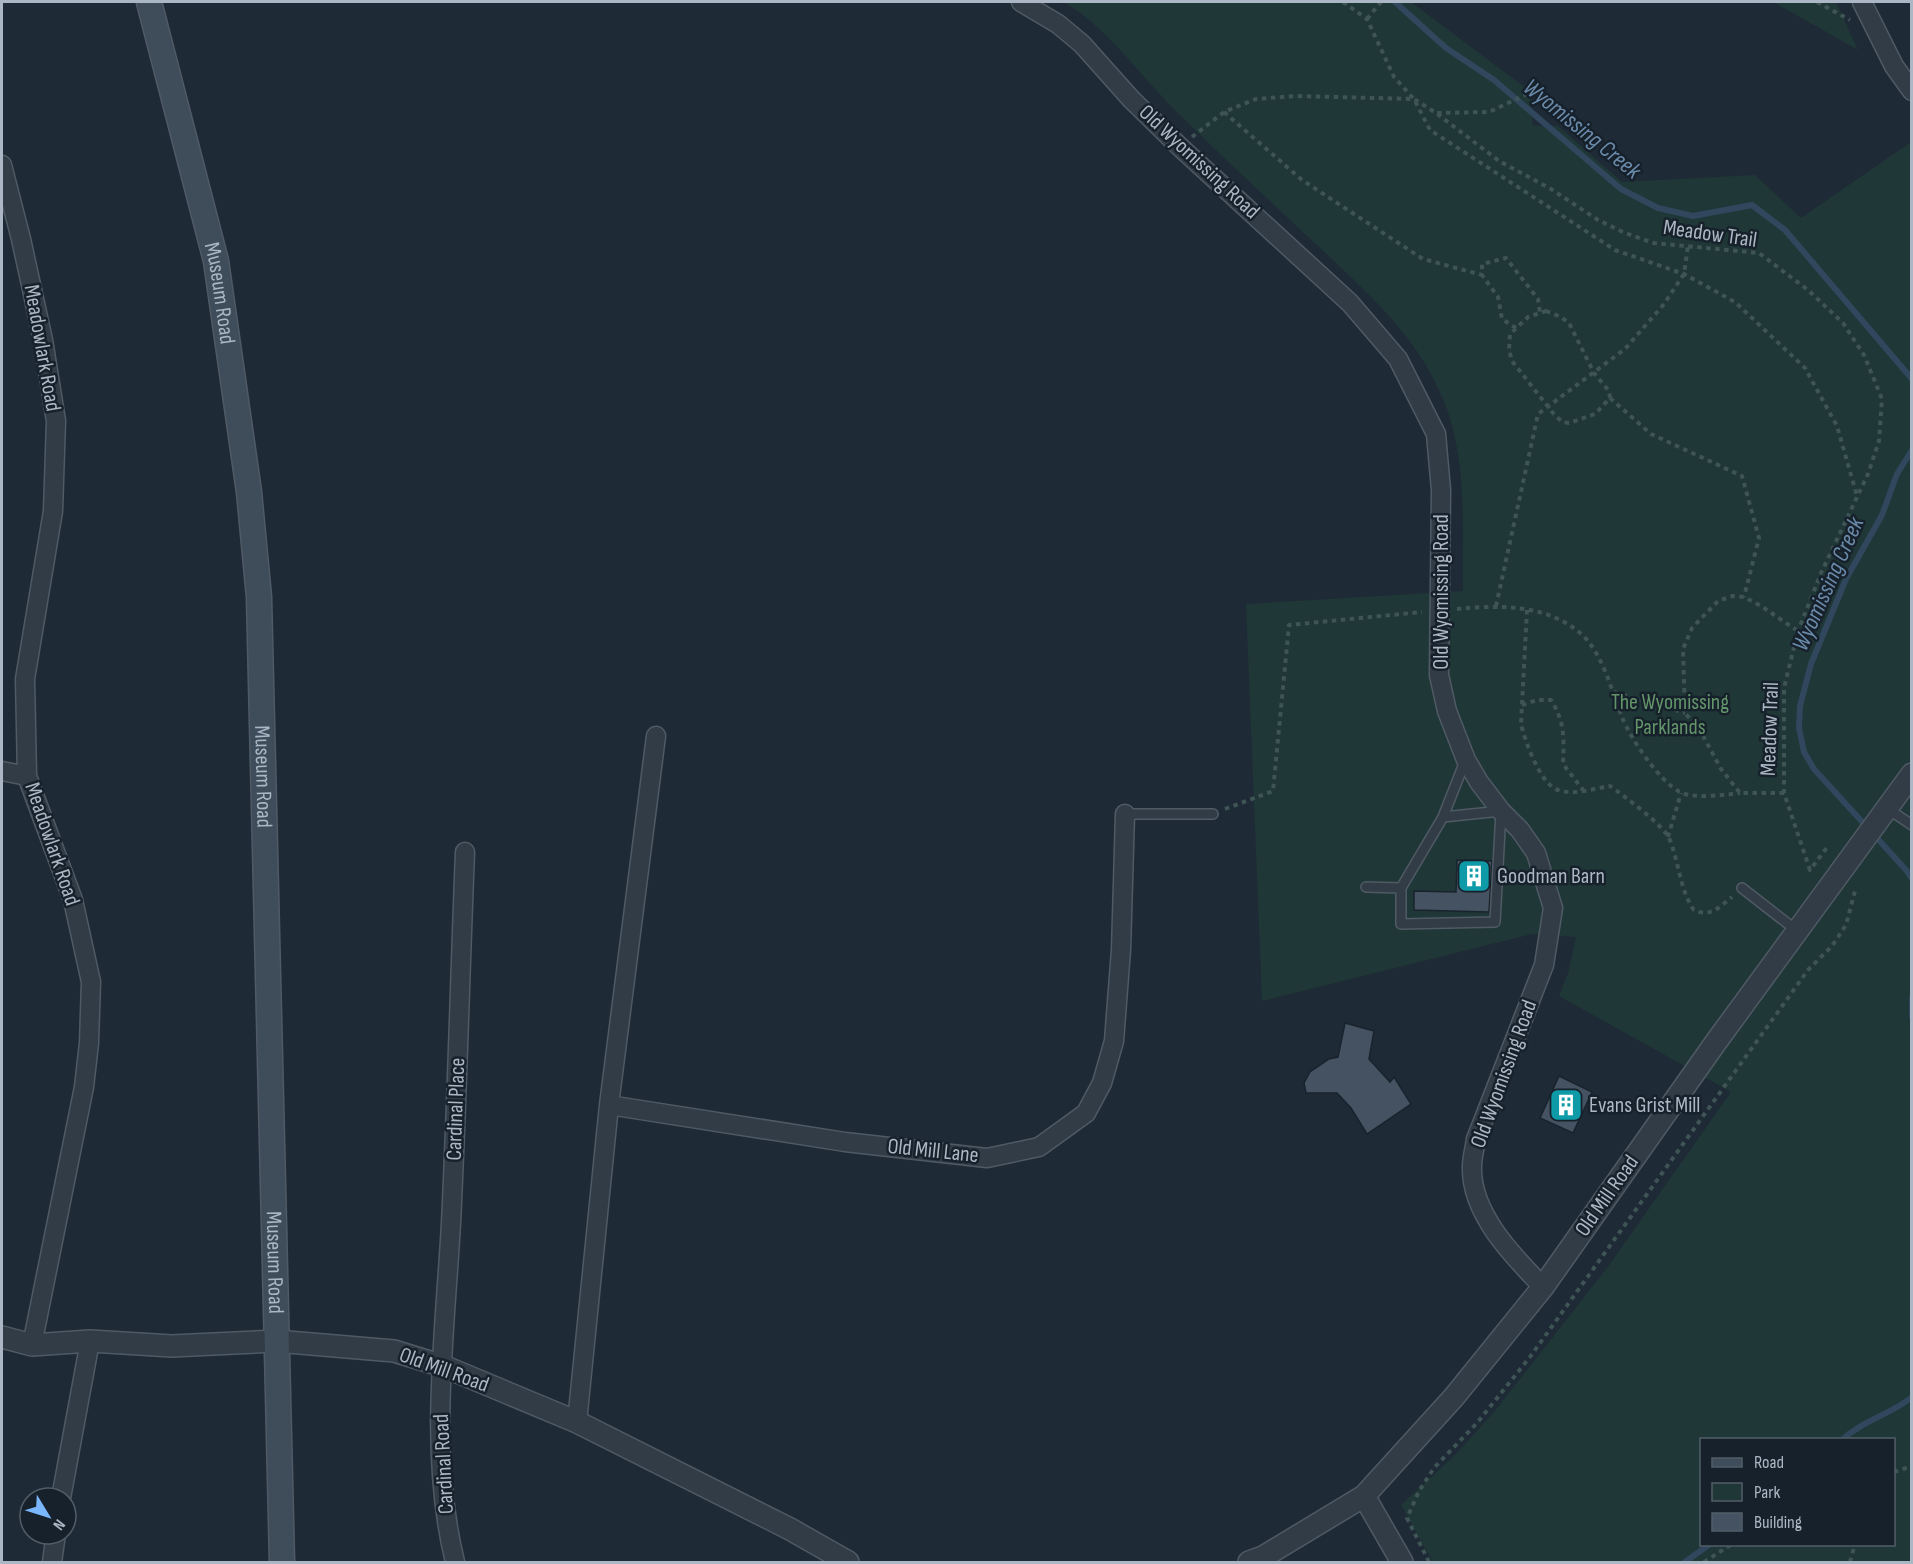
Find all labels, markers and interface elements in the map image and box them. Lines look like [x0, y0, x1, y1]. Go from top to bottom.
water label: Wyomissing Creek [1517, 73, 1648, 186]
street label: Old Wyomissing Road [1133, 99, 1265, 225]
street label: Meadow Trail [1661, 214, 1759, 254]
street label: Museum Road [198, 239, 241, 346]
street label: Meadowlark Road [18, 282, 66, 414]
water label: Wyomissing Creek [1786, 512, 1871, 655]
street label: Old Wyomissing Road [1428, 514, 1455, 670]
street label: Meadow Trail [1755, 681, 1785, 777]
park label: The Wyomissing Parklands [1611, 689, 1729, 741]
street label: Museum Road [249, 725, 278, 828]
street label: Meadowlark Road [18, 779, 86, 909]
building icon: Goodman Barn [1456, 858, 1492, 894]
place label: Goodman Barn [1497, 863, 1605, 890]
street label: Old Wyomissing Road [1465, 996, 1543, 1152]
street label: Cardinal Place [441, 1057, 471, 1161]
building icon: Evans Grist Mill [1548, 1087, 1584, 1123]
place label: Evans Grist Mill [1589, 1092, 1700, 1119]
street label: Old Mill Lane [886, 1133, 980, 1169]
street label: Old Mill Road [1569, 1150, 1645, 1242]
street label: Museum Road [260, 1211, 290, 1314]
street label: Old Mill Road [396, 1341, 492, 1399]
street label: Cardinal Road [428, 1413, 460, 1515]
legend [1700, 1438, 1895, 1546]
text: Road [1754, 1452, 1784, 1473]
text: Park [1754, 1482, 1780, 1503]
north arrow [18, 1486, 78, 1546]
text: Building [1754, 1512, 1802, 1533]
text: N [49, 1515, 69, 1534]

